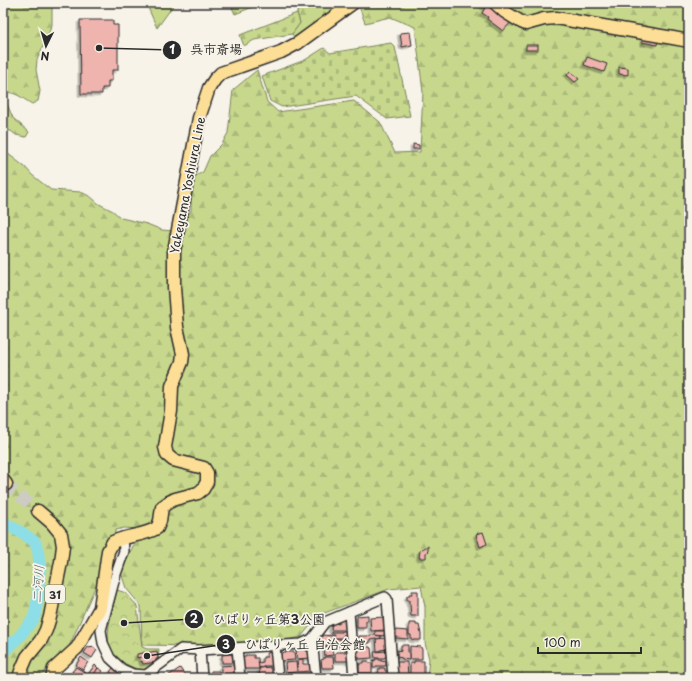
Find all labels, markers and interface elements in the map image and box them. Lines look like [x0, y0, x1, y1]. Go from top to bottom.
north arrow [26, 26, 66, 66]
callout: 呉市斎場 [162, 37, 250, 62]
text: 呉市斎場 [190, 39, 242, 58]
text: 1 [169, 40, 175, 58]
text: N [40, 48, 50, 65]
street label: Yakeyama Yoshiura Line [165, 115, 209, 255]
water label: 二河川 [26, 564, 48, 604]
road number: 31 [45, 585, 65, 603]
callout: ひばりヶ丘第3公園 [184, 607, 333, 632]
text: 2 [190, 609, 199, 627]
text: ひばりヶ丘第3公園 [213, 609, 325, 628]
scale bar [538, 629, 641, 655]
callout: ひばりヶ丘 自治会館 [216, 632, 373, 657]
text: 100 m [544, 633, 581, 651]
text: ひばりヶ丘 自治会館 [244, 634, 366, 653]
text: 3 [222, 635, 230, 653]

